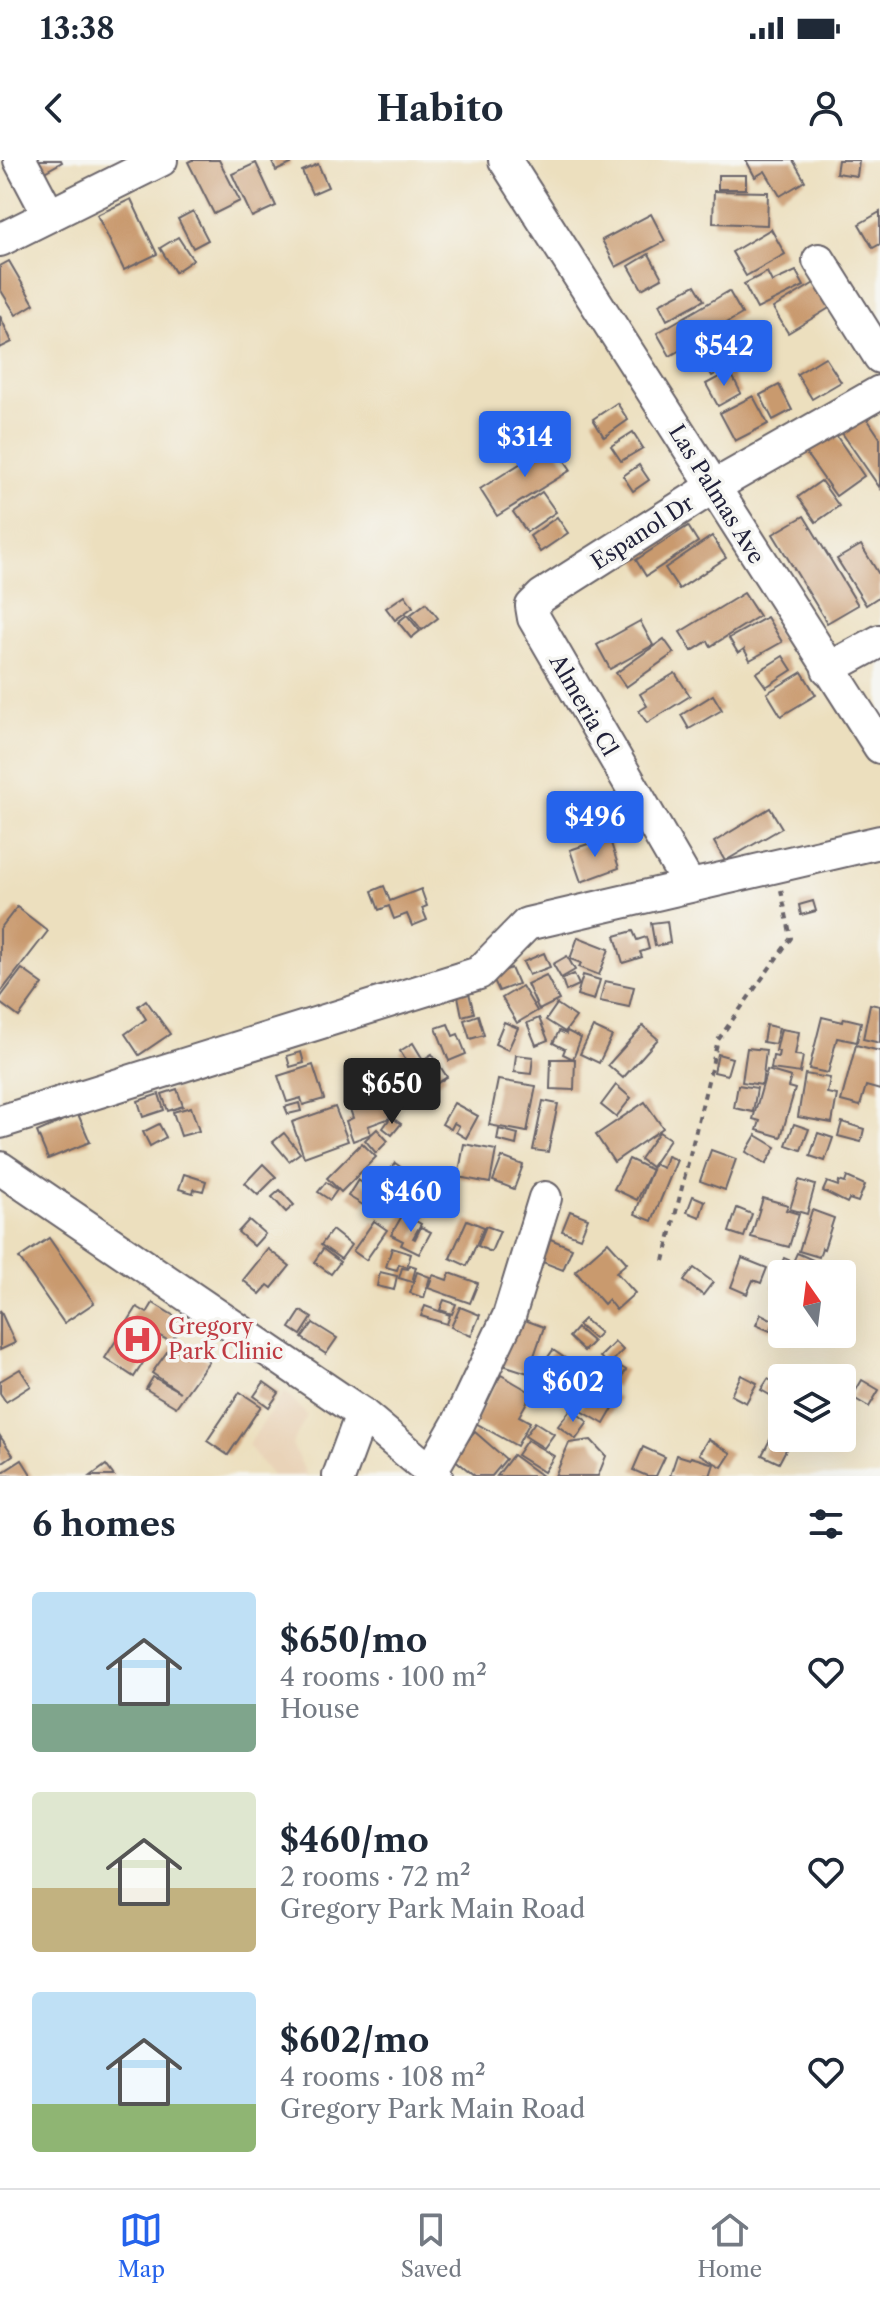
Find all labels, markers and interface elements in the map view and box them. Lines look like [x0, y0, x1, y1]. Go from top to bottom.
text: 13:38 [40, 10, 115, 47]
icon: back [32, 86, 76, 130]
text: Habito [376, 86, 504, 130]
icon: person [804, 86, 848, 130]
pin: $542 [677, 320, 771, 388]
text: $542 [694, 330, 754, 362]
pin: $314 [478, 411, 572, 479]
street label: Las Palmas Ave [663, 420, 770, 569]
text: $314 [497, 421, 553, 453]
street label: Espanol Dr [586, 489, 699, 576]
street label: Almeria Cl [543, 649, 624, 761]
pin: $496 [548, 791, 642, 859]
text: $496 [565, 801, 625, 833]
pin: $650 [345, 1058, 439, 1126]
text: $650 [362, 1068, 422, 1100]
pin: $460 [364, 1166, 458, 1234]
text: $460 [380, 1176, 442, 1208]
north arrow [768, 1260, 856, 1348]
map controls [768, 1260, 856, 1452]
place label: Gregory Park Clinic [168, 1313, 283, 1365]
hospital icon: Gregory Park Clinic [113, 1315, 161, 1363]
pin: $602 [526, 1356, 620, 1424]
button: layers [768, 1364, 856, 1452]
text: $602 [542, 1366, 604, 1398]
icon: filters [804, 1502, 848, 1546]
text: 6 homes [32, 1503, 176, 1545]
text: $650/mo [280, 1619, 427, 1661]
icon: home [96, 1624, 192, 1720]
icon: heart [804, 1650, 848, 1694]
text: 4 rooms · 100 m² [280, 1661, 487, 1693]
text: House [280, 1693, 360, 1725]
text: $460/mo [280, 1819, 429, 1861]
icon: home [96, 1824, 192, 1920]
icon: heart [804, 1850, 848, 1894]
text: 2 rooms · 72 m² [280, 1861, 471, 1893]
text: Gregory Park Main Road [280, 1893, 585, 1925]
text: $602/mo [280, 2019, 429, 2061]
icon: home [96, 2024, 192, 2120]
icon: heart [804, 2050, 848, 2094]
text: 4 rooms · 108 m² [280, 2061, 486, 2093]
text: Gregory Park Main Road [280, 2093, 585, 2125]
tab: Map [118, 2208, 165, 2283]
tab: Saved [401, 2208, 462, 2283]
tab: Home [698, 2208, 762, 2283]

